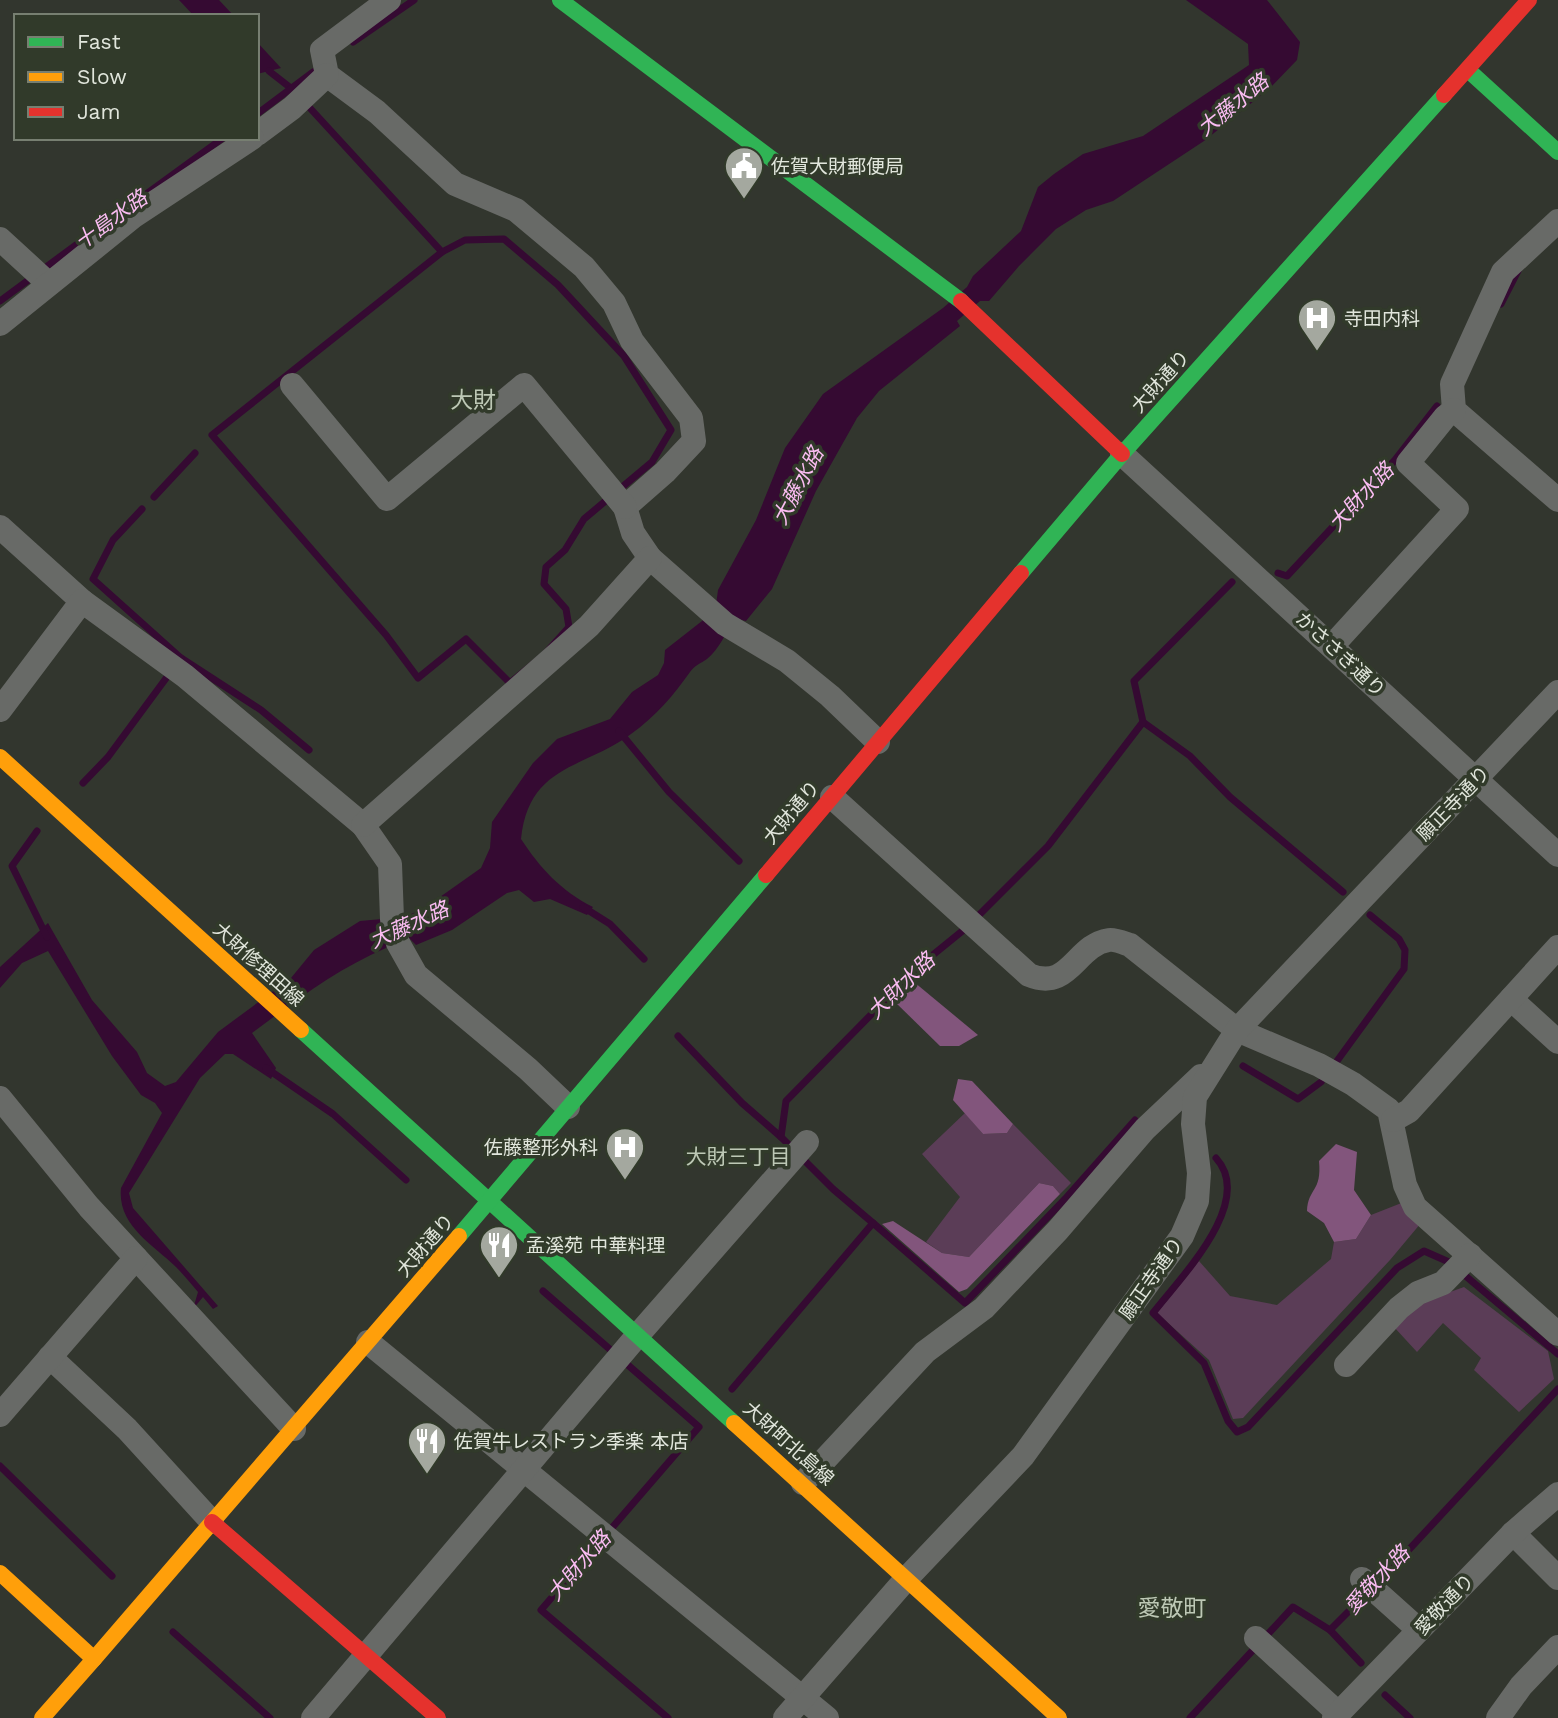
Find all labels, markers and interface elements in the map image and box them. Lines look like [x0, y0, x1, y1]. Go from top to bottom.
legend [14, 14, 259, 140]
text: Fast [77, 29, 121, 54]
text: Slow [77, 64, 127, 89]
water label: 大藤水路 [1192, 67, 1275, 141]
text: Jam [77, 99, 120, 124]
public building icon: 佐賀大財郵便局 [723, 145, 765, 200]
place label: 佐賀大財郵便局 [771, 155, 904, 178]
water label: 十島水路 [69, 184, 154, 254]
hospital icon: 寺田内科 [1296, 297, 1338, 352]
place label: 寺田内科 [1344, 307, 1420, 330]
street label: 大財通り [1126, 345, 1194, 417]
district label: 大財 [450, 387, 496, 414]
water label: 大藤水路 [767, 441, 829, 529]
water label: 大財水路 [1323, 456, 1400, 536]
street label: かささぎ通り [1291, 607, 1390, 702]
street label: 願正寺通り [1412, 761, 1495, 846]
street label: 大財通り [758, 776, 825, 849]
water label: 大藤水路 [365, 895, 454, 953]
street label: 大財修理田線 [209, 918, 309, 1011]
water label: 大財水路 [862, 946, 941, 1024]
hospital icon: 佐藤整形外科 [604, 1126, 646, 1181]
place label: 佐藤整形外科 [484, 1136, 598, 1159]
district label: 大財三丁目 [686, 1144, 791, 1169]
street label: 大財通り [392, 1209, 459, 1282]
restaurant icon: 孟溪苑 中華料理 [478, 1224, 520, 1279]
street label: 願正寺通り [1115, 1233, 1188, 1324]
place label: 孟溪苑 中華料理 [526, 1234, 665, 1257]
street label: 大財町北島線 [739, 1397, 839, 1490]
restaurant icon: 佐賀牛レストラン季楽 本店 [406, 1420, 448, 1475]
place label: 佐賀牛レストラン季楽 本店 [454, 1430, 688, 1453]
water label: 大財水路 [542, 1524, 617, 1606]
water label: 愛敬水路 [1339, 1539, 1416, 1619]
street label: 愛敬通り [1410, 1569, 1479, 1640]
district label: 愛敬町 [1138, 1595, 1207, 1622]

